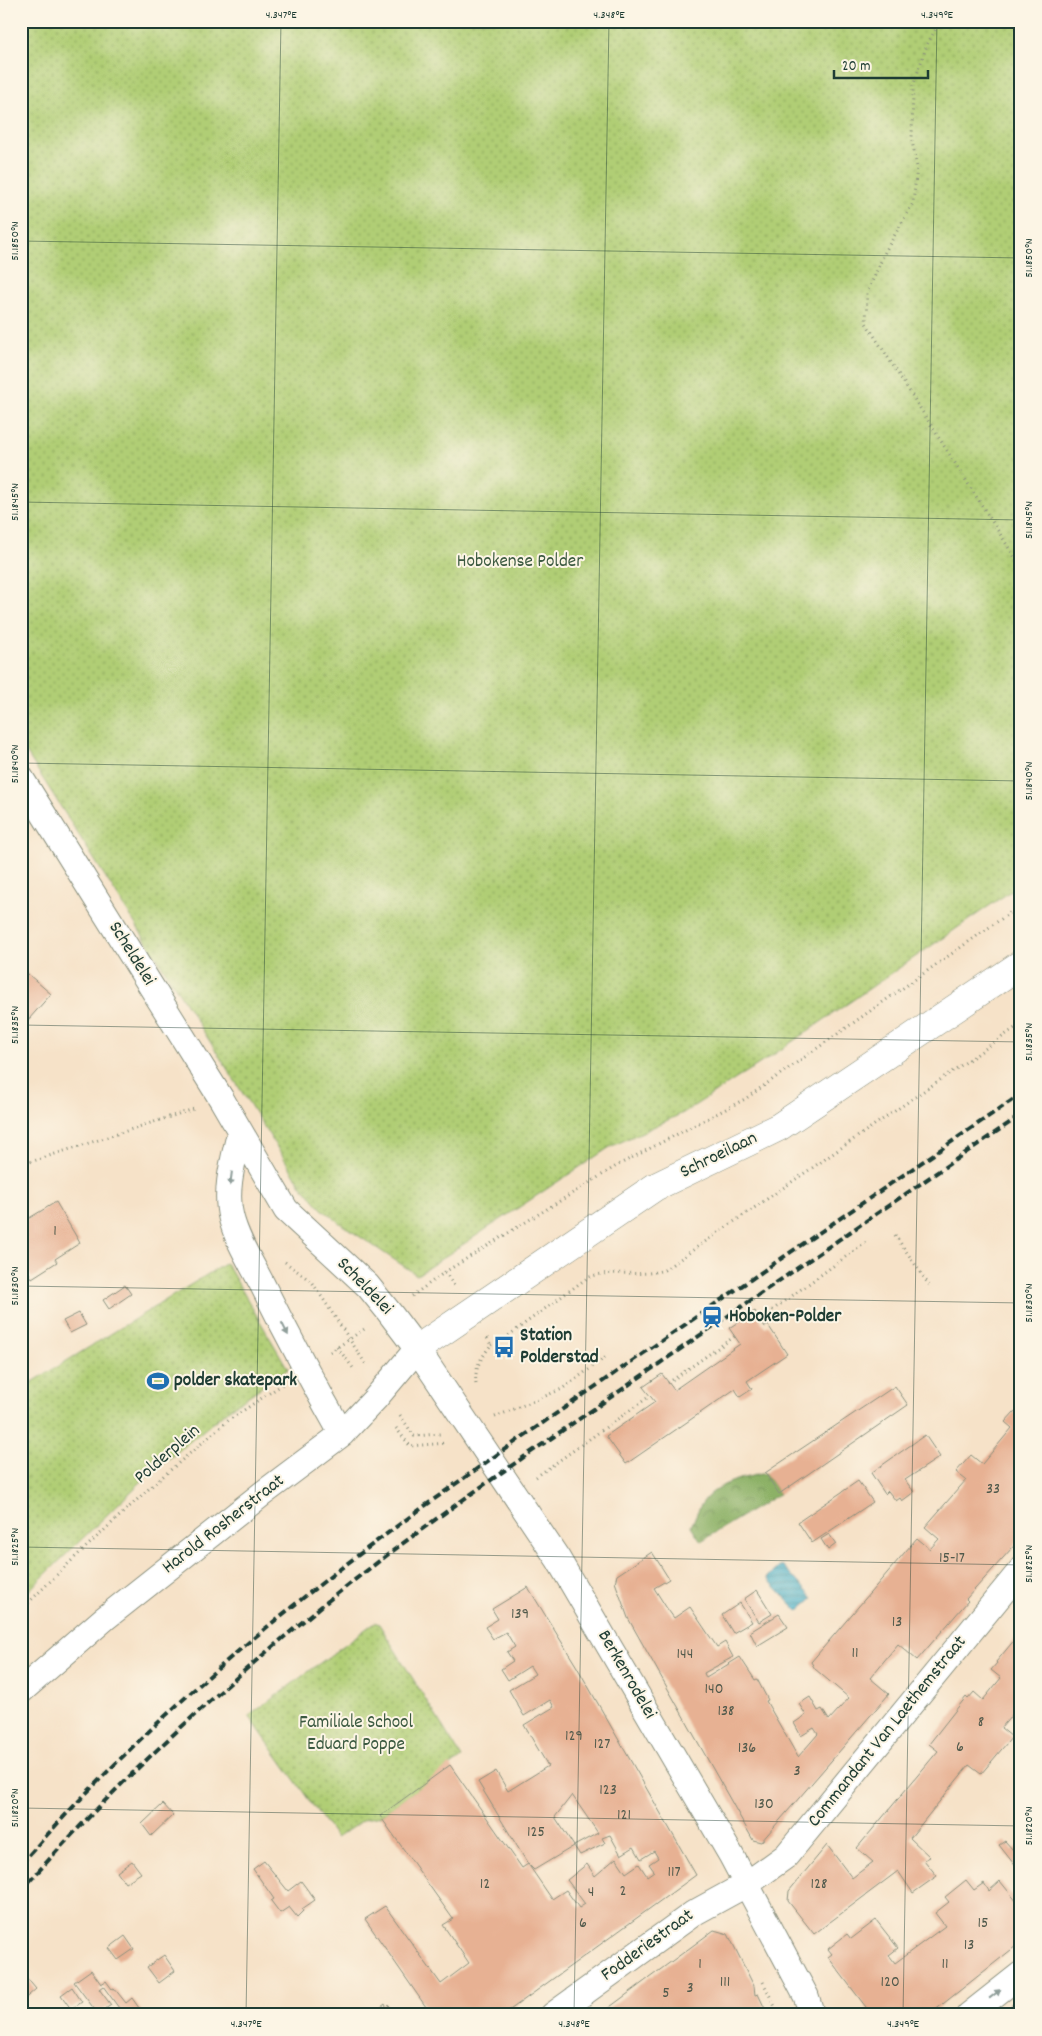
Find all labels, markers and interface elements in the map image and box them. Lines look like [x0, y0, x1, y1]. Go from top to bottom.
text: 4.347°E [265, 7, 297, 24]
text: 4.348°E [593, 7, 625, 24]
text: 4.349°E [921, 7, 954, 24]
scale bar [834, 48, 928, 80]
text: 20 m [842, 56, 870, 78]
text: 51.1850°N [7, 221, 24, 261]
text: 51.1850°N [1021, 238, 1038, 278]
text: 51.1845°N [7, 483, 24, 521]
text: 51.1845°N [1021, 501, 1038, 539]
park label: Hobokense Polder [457, 549, 583, 576]
text: 51.1840°N [7, 744, 24, 783]
text: 51.1840°N [1021, 761, 1038, 800]
street label: Scheldelei [101, 917, 162, 992]
text: 51.1835°N [7, 1006, 24, 1044]
text: 51.1835°N [1021, 1023, 1038, 1061]
street label: Schroeilaan [676, 1126, 762, 1186]
one-way arrow [227, 1171, 235, 1187]
house number: 1 [53, 1220, 57, 1243]
street label: Scheldelei [330, 1252, 399, 1322]
text: 51.1830°N [7, 1266, 24, 1306]
text: 51.1830°N [1021, 1283, 1038, 1323]
station icon: Hoboken-Polder [699, 1304, 725, 1330]
place label: Hoboken-Polder [729, 1304, 842, 1331]
one-way arrow [281, 1322, 289, 1336]
place label: Station Polderstad [520, 1323, 599, 1372]
bus stop icon: Station Polderstad [491, 1334, 517, 1360]
sports icon: polder skatepark [145, 1368, 171, 1394]
place label: polder skatepark [174, 1368, 297, 1395]
street label: Polderplein [129, 1419, 207, 1491]
street label: Harold Rosherstraat [157, 1469, 291, 1581]
house number: 33 [986, 1478, 1000, 1501]
text: 51.1825°N [7, 1528, 24, 1566]
text: 51.1825°N [1021, 1545, 1038, 1583]
house number: 15-17 [939, 1547, 965, 1570]
house number: 139 [511, 1603, 529, 1626]
house number: 13 [892, 1611, 902, 1634]
street label: Berkenrodelei [590, 1626, 663, 1725]
street label: Commandant Van Laethemstraat [802, 1630, 974, 1834]
house number: 11 [851, 1642, 859, 1665]
house number: 144 [677, 1643, 693, 1666]
house number: 140 [705, 1678, 723, 1701]
house number: 138 [717, 1700, 735, 1723]
park label: Familiale School Eduard Poppe [299, 1710, 414, 1759]
house number: 8 [978, 1711, 984, 1734]
house number: 129 [565, 1725, 583, 1748]
house number: 127 [594, 1733, 610, 1756]
house number: 6 [956, 1736, 964, 1759]
house number: 136 [738, 1737, 756, 1760]
house number: 3 [793, 1760, 801, 1783]
house number: 123 [599, 1779, 617, 1802]
text: 51.1820°N [7, 1788, 24, 1828]
house number: 130 [754, 1793, 774, 1816]
house number: 121 [617, 1804, 631, 1827]
text: 51.1820°N [1021, 1806, 1038, 1846]
house number: 125 [527, 1821, 545, 1844]
house number: 117 [667, 1861, 681, 1884]
house number: 12 [480, 1873, 490, 1896]
house number: 128 [811, 1873, 827, 1896]
house number: 2 [620, 1880, 627, 1903]
house number: 4 [588, 1881, 594, 1904]
street label: Fodderiestraat [596, 1903, 700, 1989]
house number: 6 [579, 1912, 587, 1935]
house number: 15 [978, 1912, 988, 1935]
house number: 13 [964, 1934, 974, 1957]
house number: 1 [698, 1953, 702, 1976]
house number: 11 [941, 1953, 949, 1976]
house number: 111 [720, 1971, 730, 1994]
house number: 120 [880, 1971, 900, 1994]
house number: 3 [686, 1977, 694, 2000]
house number: 5 [662, 1982, 670, 2005]
one-way arrow [988, 1989, 1001, 2000]
text: 4.347°E [230, 2016, 262, 2033]
text: 4.348°E [558, 2016, 590, 2033]
text: 4.349°E [887, 2016, 920, 2033]

